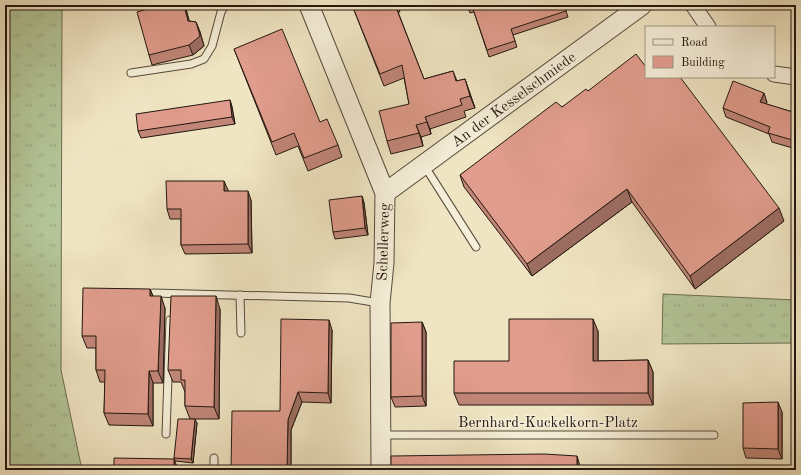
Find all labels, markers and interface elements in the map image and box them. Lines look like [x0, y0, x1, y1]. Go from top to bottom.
legend [645, 26, 775, 78]
text: Road [681, 37, 708, 49]
street label: An der Kesselschmiede [449, 50, 579, 151]
text: Building [681, 57, 725, 69]
street label: Schellerweg [376, 203, 393, 281]
street label: Bernhard-Kuckelkorn-Platz [458, 416, 638, 431]

